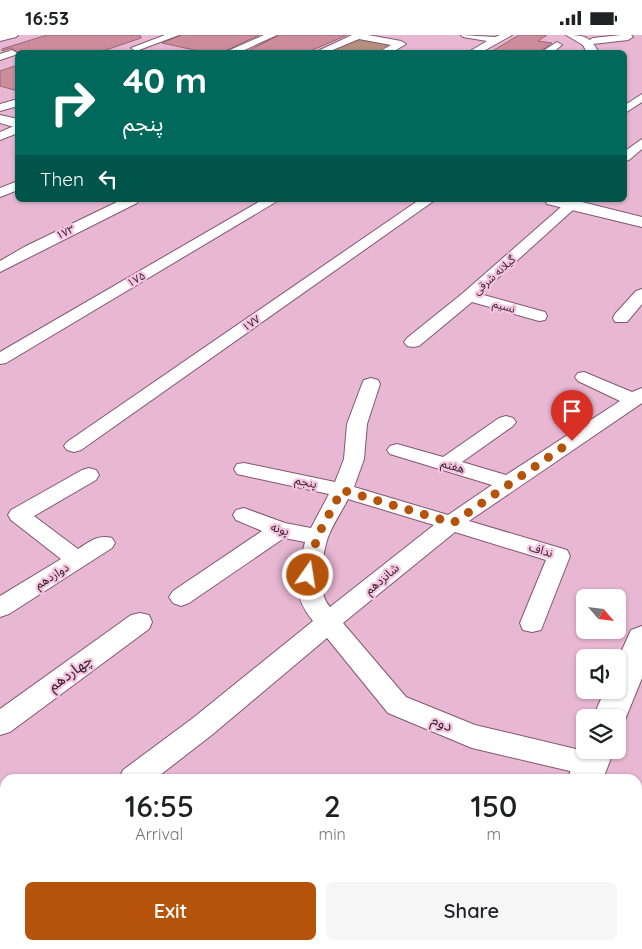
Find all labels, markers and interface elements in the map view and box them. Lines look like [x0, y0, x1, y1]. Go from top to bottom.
text: 16:53 [25, 6, 69, 30]
text: 40 m [123, 58, 207, 102]
icon: right [40, 70, 105, 135]
text: پنجم [123, 109, 164, 137]
icon: left [94, 165, 122, 193]
text: Then [40, 167, 84, 191]
street label: ۱۷۳ [53, 222, 77, 242]
street label: گیلانه شرقی [470, 252, 518, 298]
street label: ۱۷۵ [124, 268, 148, 290]
street label: نسیم [491, 296, 517, 318]
street label: ۱۷۷ [239, 311, 263, 334]
pin [551, 390, 593, 441]
icon: arrive [558, 397, 586, 425]
street label: هفتم [439, 455, 467, 478]
street label: پنجم [293, 472, 318, 493]
street label: پونه [269, 519, 291, 539]
street label: نداف [527, 539, 555, 560]
position arrow [281, 548, 333, 600]
street label: دوازدهم [32, 559, 73, 594]
street label: شانزدهم [362, 560, 403, 599]
north arrow [576, 589, 626, 639]
map controls [576, 589, 626, 759]
button: sound [576, 649, 626, 699]
street label: چهاردهم [44, 650, 97, 697]
button: layers [576, 709, 626, 759]
street label: دوم [428, 710, 456, 737]
text: 16:55 [125, 787, 194, 825]
text: 2 [324, 787, 341, 825]
text: 150 [471, 787, 517, 825]
text: Arrival [135, 824, 183, 844]
text: min [319, 824, 346, 844]
text: m [487, 824, 501, 844]
button: Exit [25, 882, 316, 940]
button: Share [326, 882, 617, 940]

